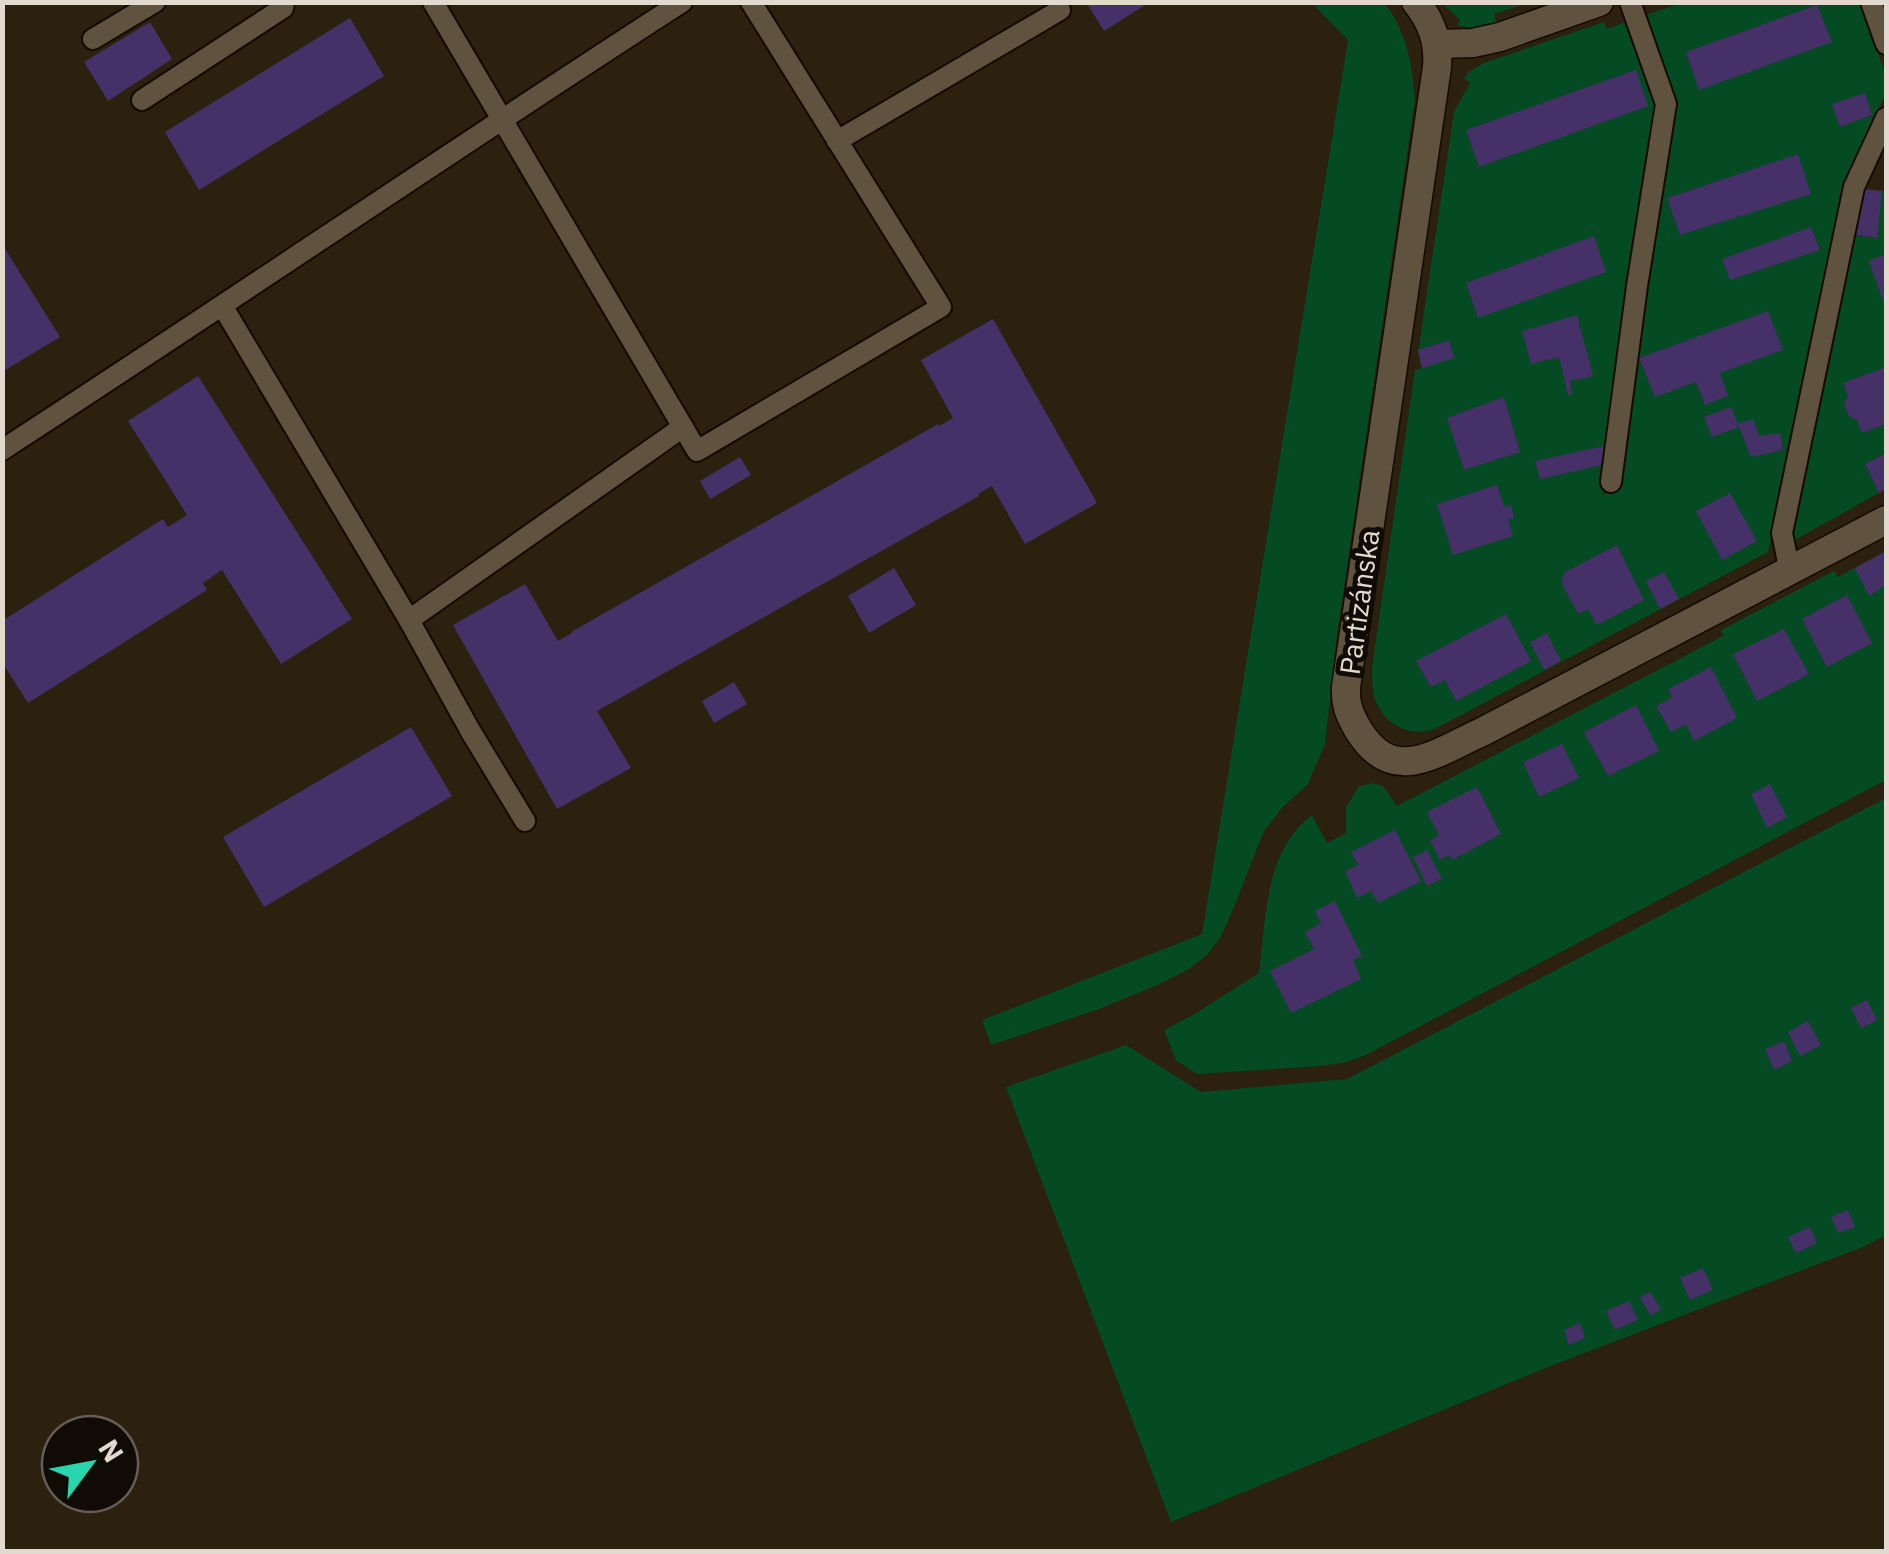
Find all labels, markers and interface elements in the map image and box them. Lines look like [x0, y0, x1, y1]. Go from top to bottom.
street label: Partizánska [1331, 527, 1387, 677]
north arrow [40, 1414, 140, 1514]
text: N [91, 1432, 133, 1469]

